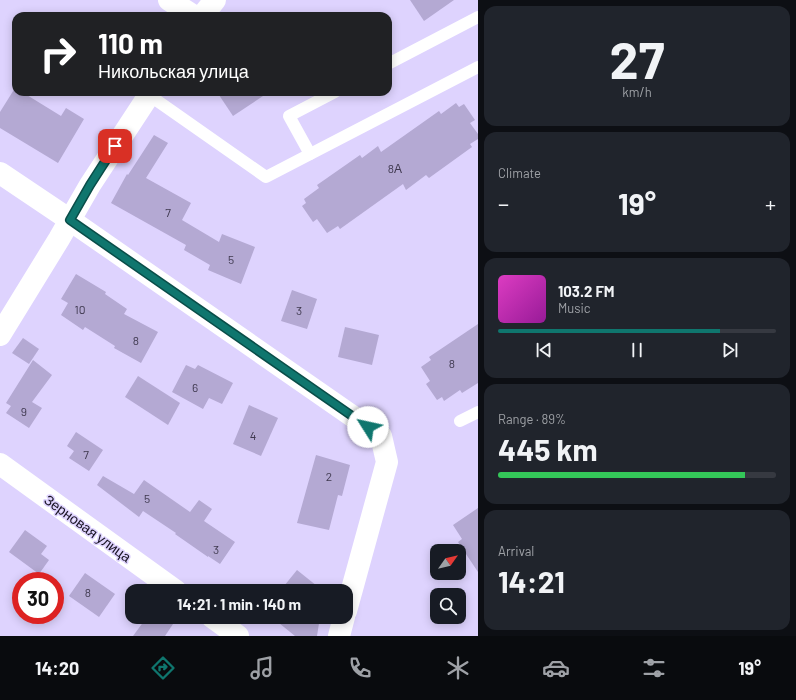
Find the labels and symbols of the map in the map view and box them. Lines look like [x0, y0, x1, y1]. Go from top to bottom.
pin [98, 129, 132, 163]
house number: 8А [388, 161, 402, 175]
house number: 7 [165, 205, 171, 219]
house number: 5 [228, 252, 234, 266]
house number: 10 [75, 302, 85, 316]
house number: 3 [296, 303, 302, 317]
house number: 8 [133, 333, 139, 347]
house number: 8 [449, 356, 455, 370]
house number: 6 [192, 380, 198, 394]
house number: 9 [21, 404, 27, 418]
position arrow [347, 406, 389, 448]
house number: 4 [250, 428, 256, 442]
house number: 7 [83, 447, 89, 461]
house number: 2 [326, 469, 332, 483]
street label: Зерновая улица [41, 491, 135, 565]
house number: 5 [144, 491, 150, 505]
house number: 3 [213, 542, 219, 556]
north arrow [430, 544, 466, 580]
speed limit sign: 30 [12, 572, 64, 624]
house number: 8 [85, 585, 91, 599]

